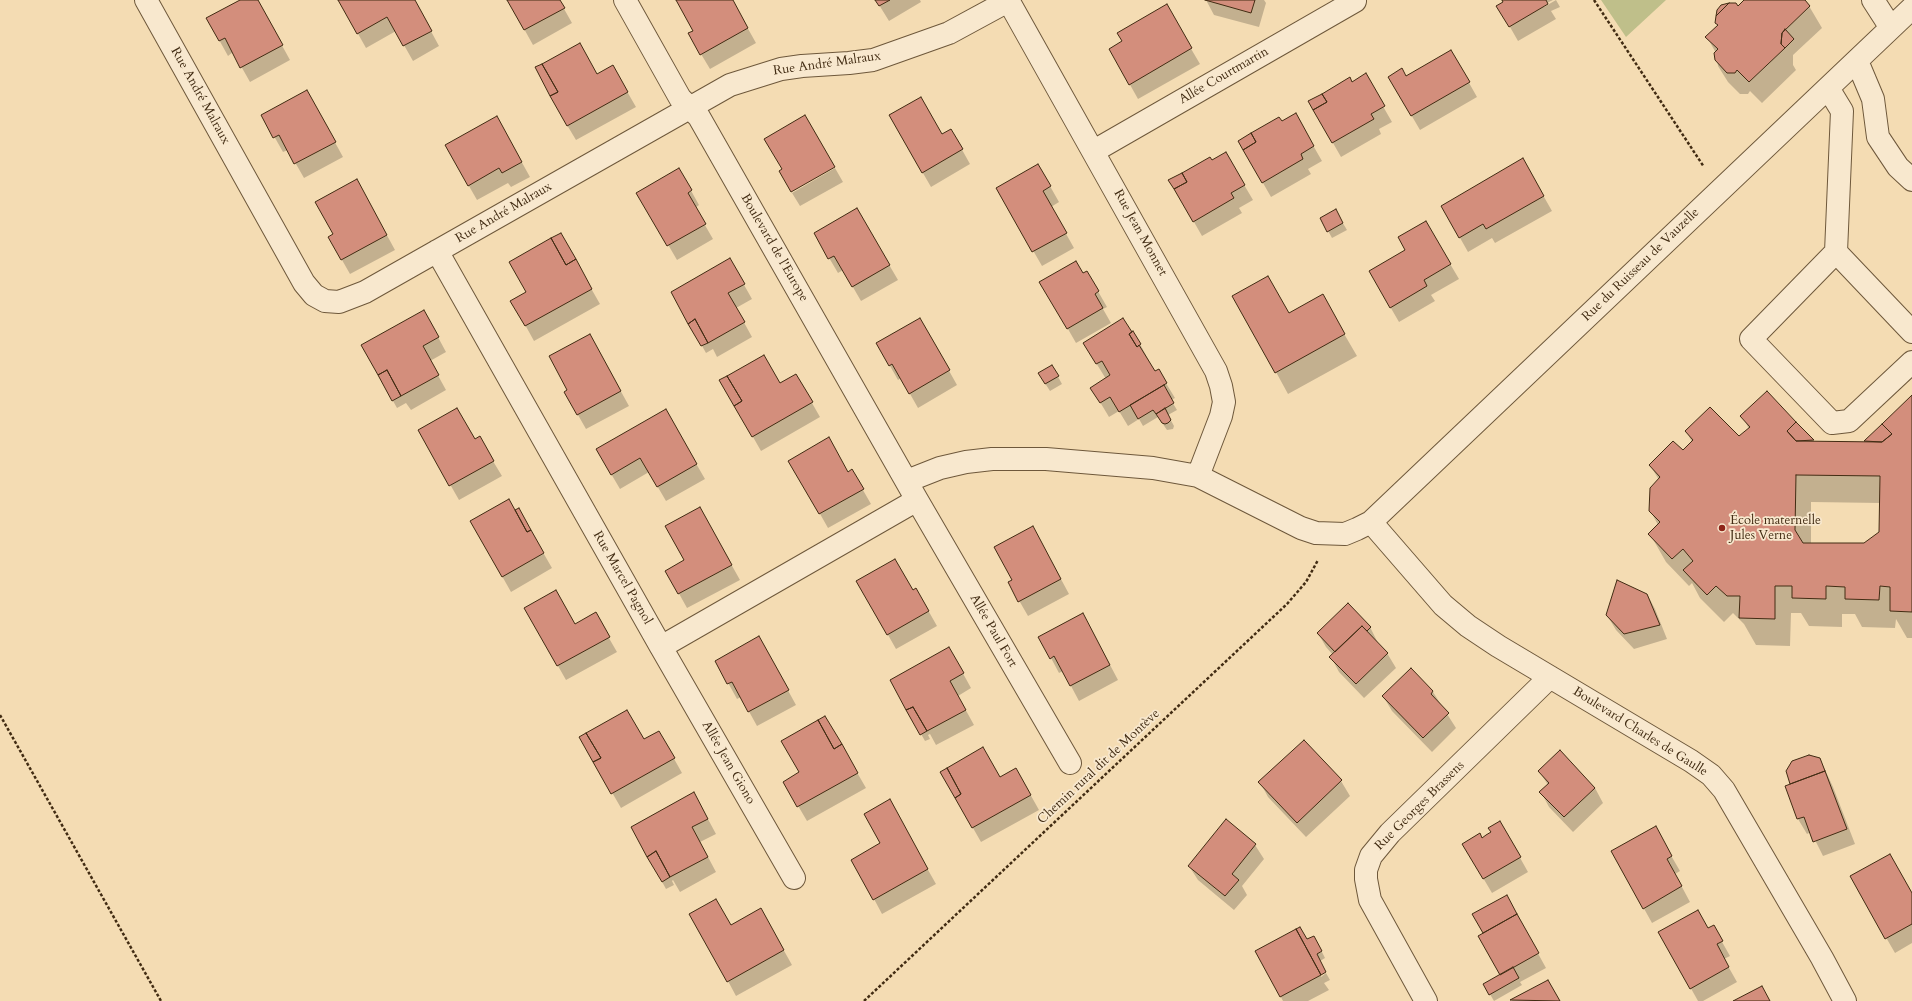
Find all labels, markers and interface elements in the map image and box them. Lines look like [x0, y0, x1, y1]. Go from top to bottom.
street label: Allée Courtmartin [1177, 44, 1271, 108]
street label: Rue André Malraux [167, 45, 233, 147]
street label: Rue André Malraux [772, 49, 882, 79]
street label: Rue André Malraux [453, 179, 555, 247]
street label: Rue Jean Monnet [1110, 187, 1170, 279]
street label: Boulevard de l'Europe [737, 191, 811, 305]
street label: Rue du Ruisseau de Vauzelle [1579, 205, 1703, 325]
place label: École maternelle Jules Verne [1730, 513, 1821, 544]
marker: École maternelle Jules Verne [1717, 523, 1727, 533]
street label: Rue Marcel Pagnol [589, 529, 655, 627]
street label: Allée Paul Fort [966, 592, 1020, 670]
street label: Boulevard Charles de Gaulle [1570, 684, 1710, 780]
street label: Chemin rural dit de Montève [1035, 706, 1163, 828]
street label: Allée Jean Giono [698, 719, 758, 807]
street label: Rue Georges Brassens [1372, 758, 1468, 854]

